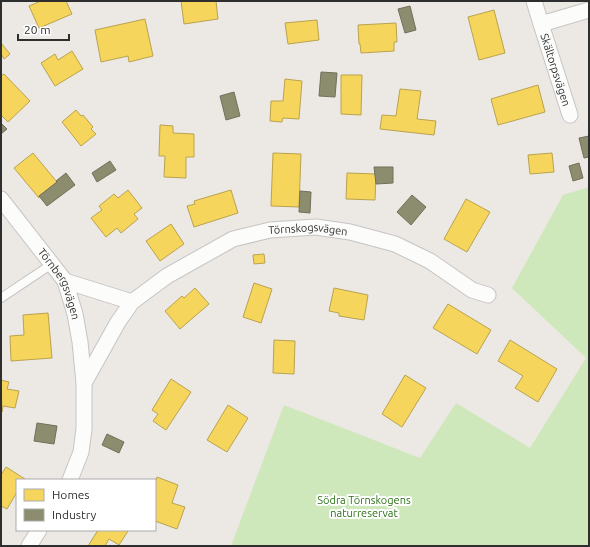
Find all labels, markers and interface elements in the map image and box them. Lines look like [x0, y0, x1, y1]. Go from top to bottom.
scale bar [18, 16, 69, 42]
text: 20 m [24, 23, 51, 36]
street label: Skältorpsvägen [538, 32, 573, 108]
street label: Törnskogsvägen [268, 221, 348, 238]
street label: Törnbergsvägen [36, 246, 82, 320]
legend [16, 479, 156, 531]
text: Homes [52, 488, 90, 501]
park label: Södra Törnskogens naturreservat [317, 494, 411, 519]
text: Industry [52, 508, 97, 521]

